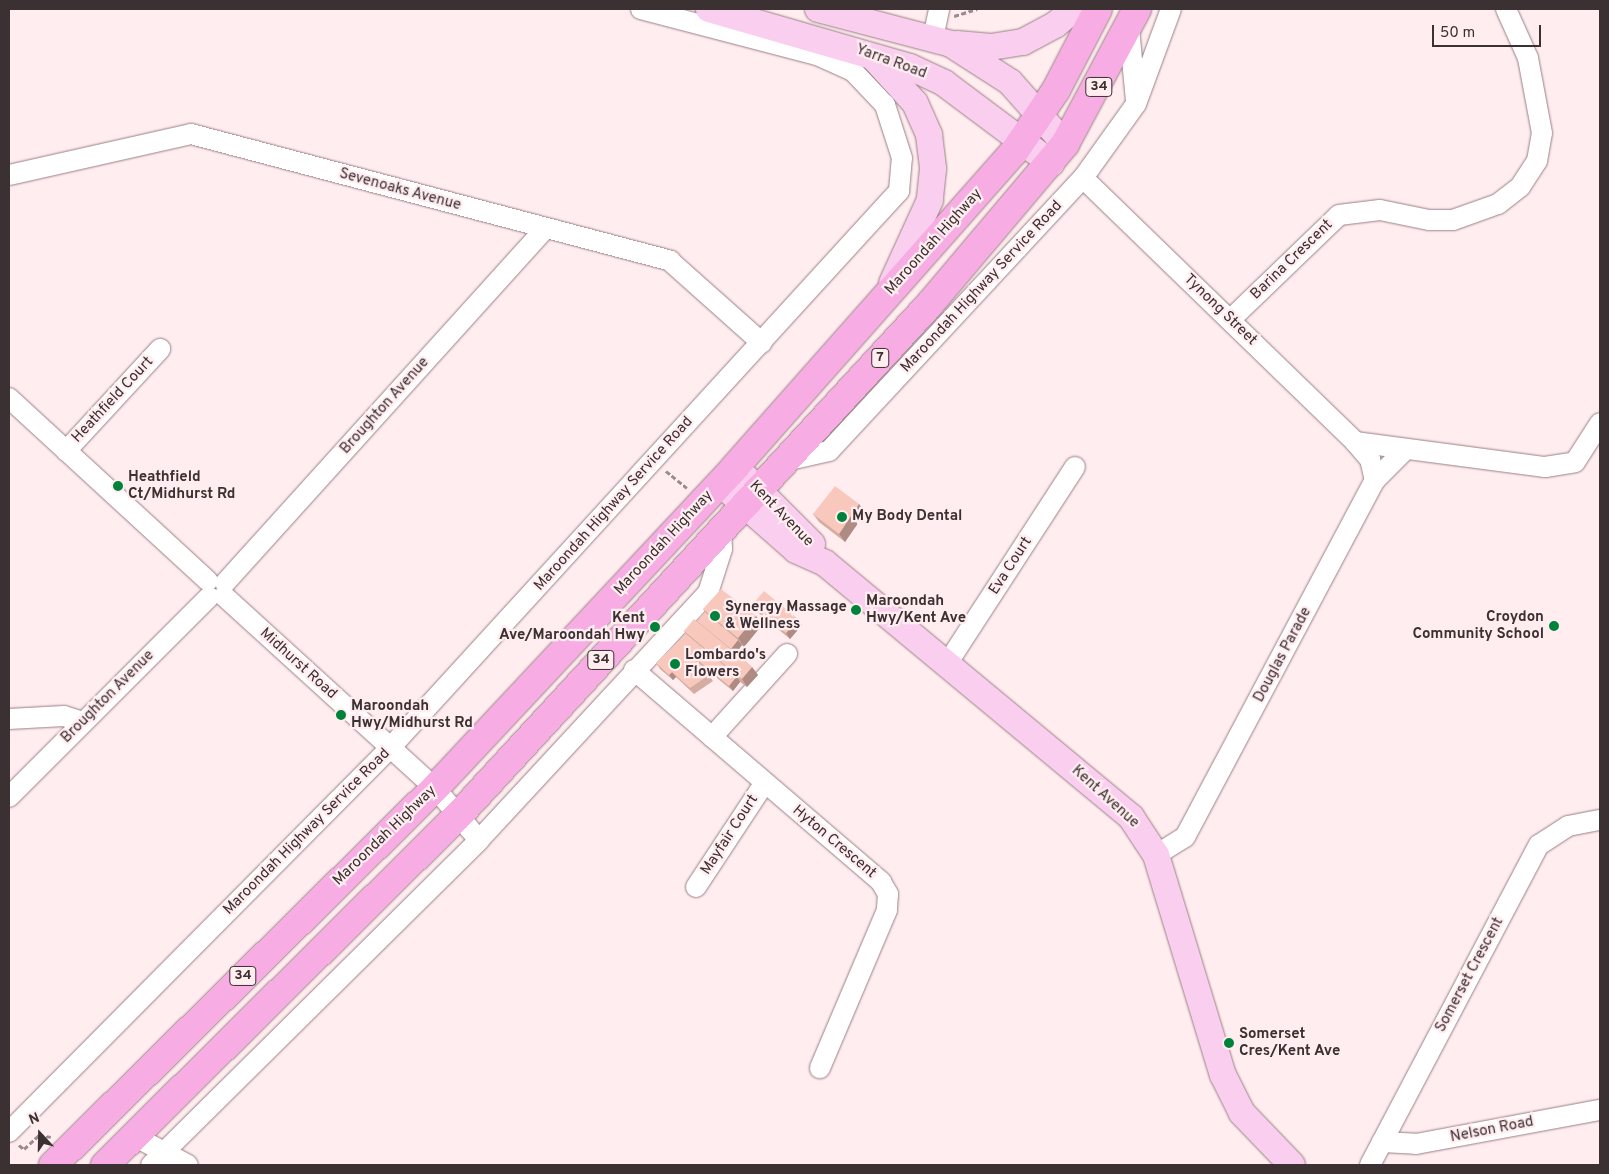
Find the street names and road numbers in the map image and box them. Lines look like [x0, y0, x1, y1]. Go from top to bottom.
street label: Yarra Road [853, 41, 929, 83]
road number: 34 [1085, 75, 1113, 98]
street label: Sevenoaks Avenue [337, 165, 463, 215]
street label: Maroondah Highway [882, 185, 986, 299]
street label: Maroondah Highway Service Road [898, 197, 1066, 377]
street label: Barina Crescent [1247, 216, 1337, 304]
street label: Tynong Street [1180, 270, 1260, 350]
road number: 7 [870, 346, 890, 369]
street label: Heathfield Court [69, 353, 157, 447]
street label: Broughton Avenue [337, 354, 433, 458]
street label: Maroondah Highway Service Road [531, 413, 697, 595]
street label: Kent Avenue [745, 477, 817, 551]
street label: Maroondah Highway [611, 487, 717, 599]
street label: Eva Court [986, 534, 1036, 598]
street label: Douglas Parade [1250, 604, 1316, 706]
street label: Midhurst Road [256, 625, 340, 703]
street label: Broughton Avenue [58, 647, 158, 747]
road number: 34 [587, 648, 615, 672]
street label: Maroondah Highway Service Road [220, 745, 394, 919]
street label: Kent Avenue [1067, 762, 1143, 832]
street label: Maroondah Highway [330, 782, 440, 890]
street label: Mayfair Court [697, 792, 763, 878]
street label: Hyton Crescent [788, 802, 880, 882]
street label: Somerset Crescent [1432, 914, 1508, 1036]
road number: 34 [229, 964, 257, 988]
street label: Nelson Road [1449, 1113, 1535, 1147]

